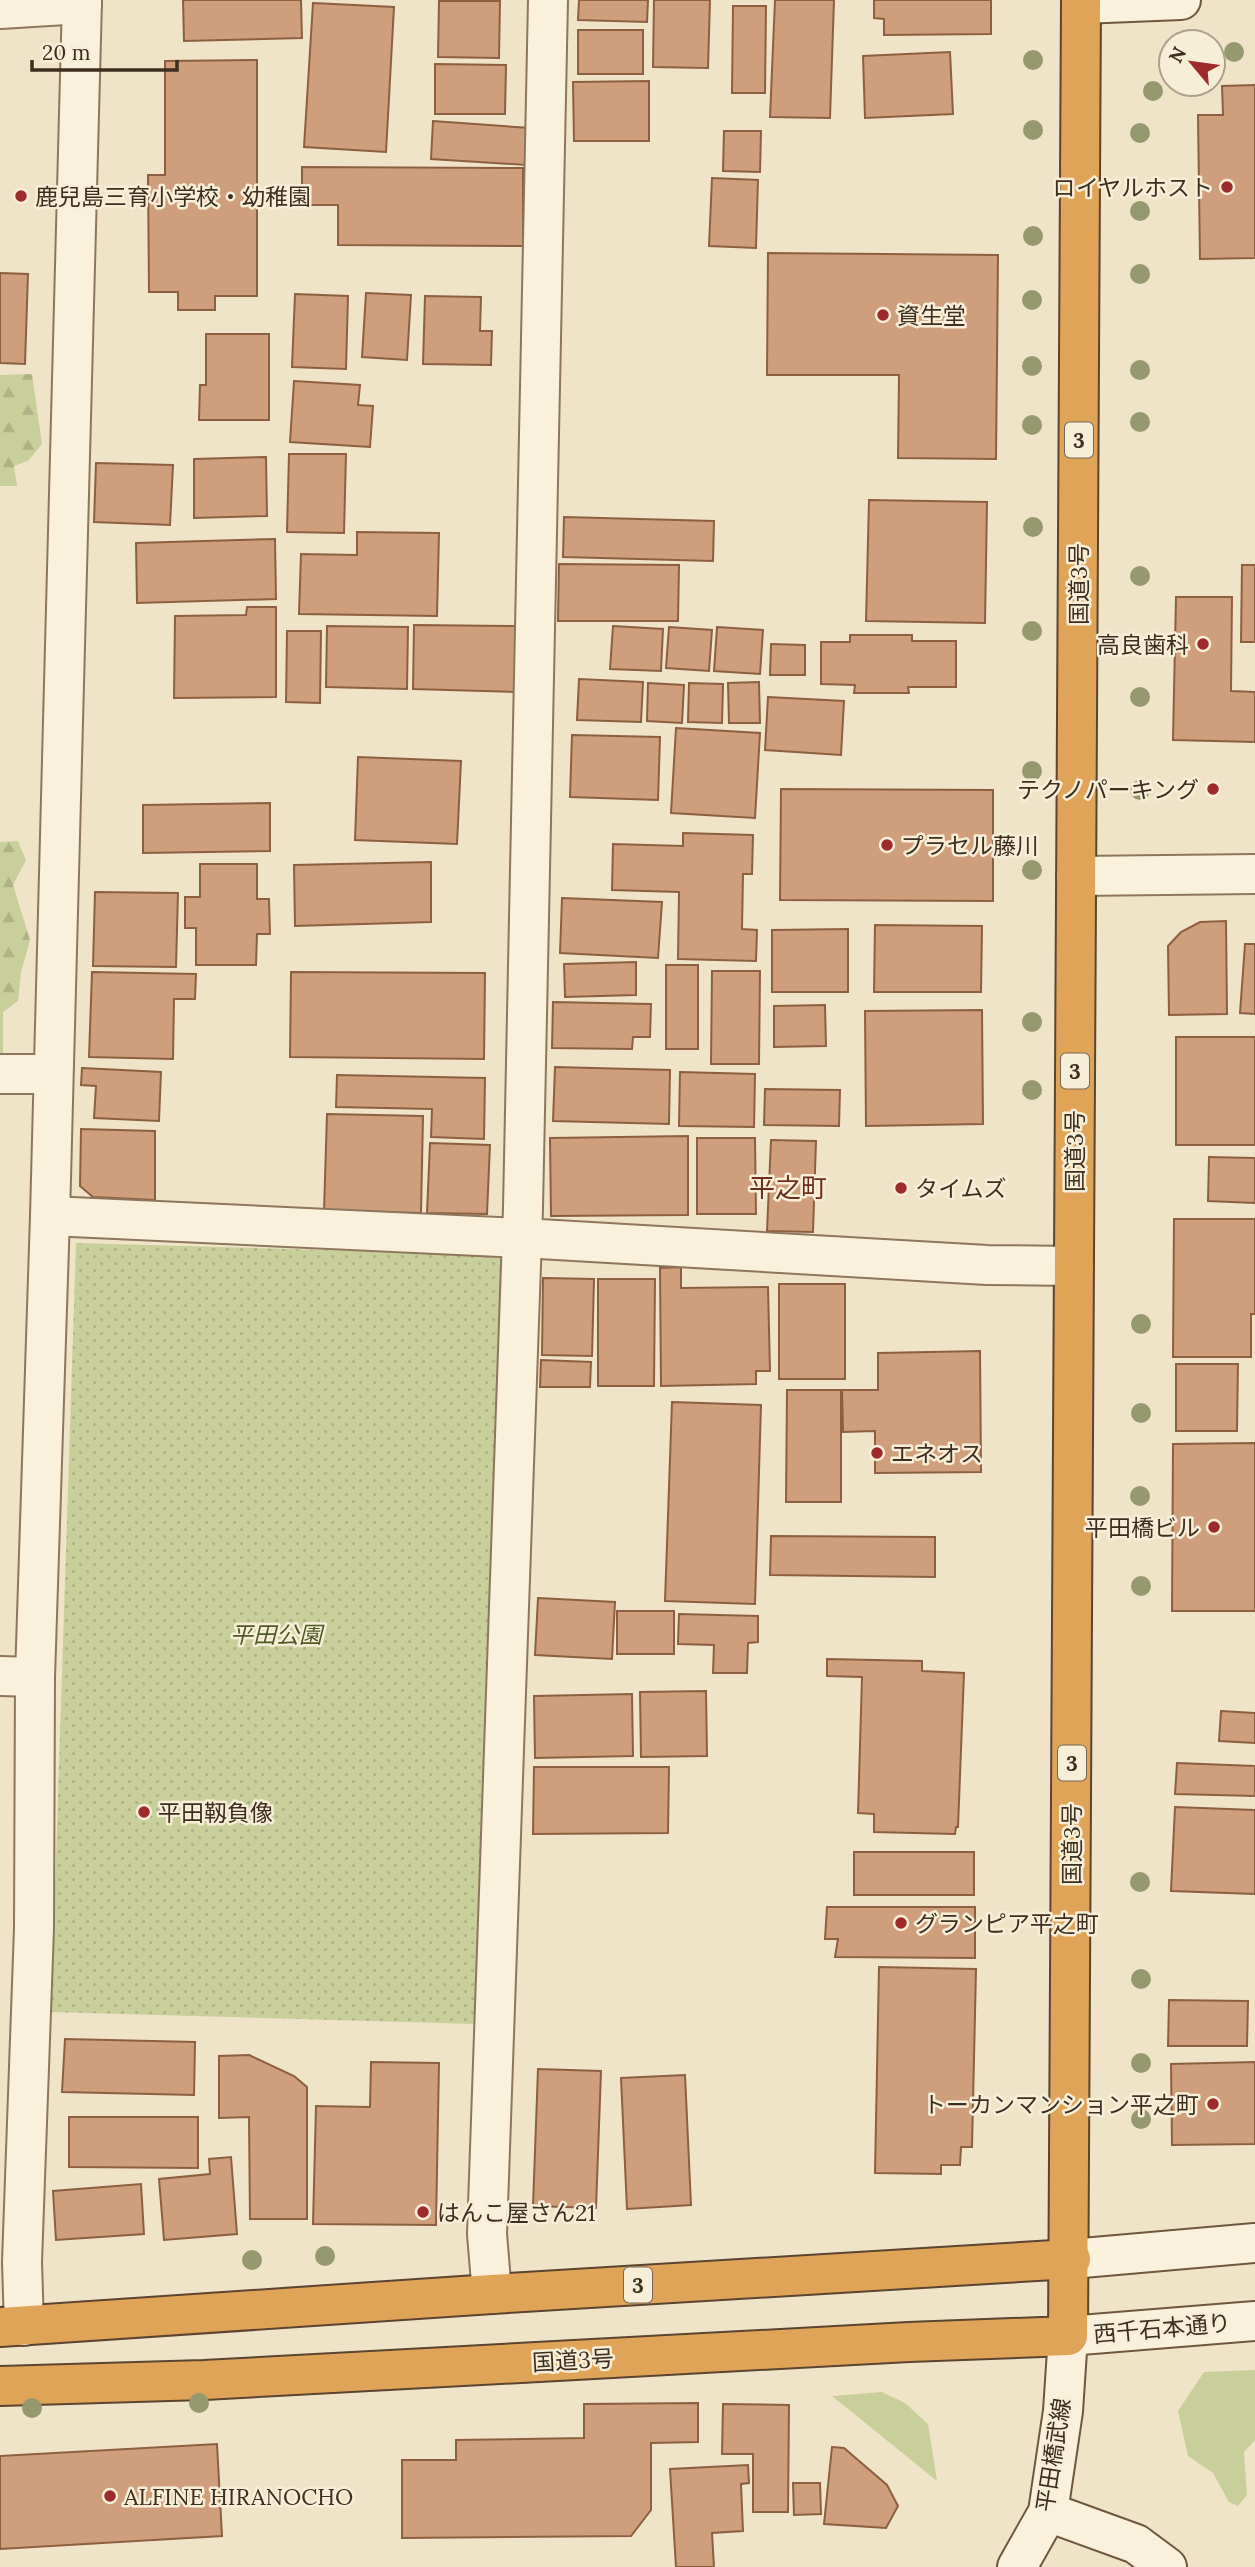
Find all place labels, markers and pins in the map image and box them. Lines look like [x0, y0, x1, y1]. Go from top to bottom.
place label: ロイヤルホスト [1053, 173, 1213, 202]
marker: ロイヤルホスト [1219, 179, 1235, 195]
place label: 鹿兒島三育小学校・幼稚園 [35, 182, 311, 211]
marker: 鹿兒島三育小学校・幼稚園 [13, 188, 29, 204]
place label: 資生堂 [897, 301, 966, 330]
marker: 資生堂 [875, 307, 891, 323]
place label: 高良歯科 [1097, 630, 1189, 659]
marker: 高良歯科 [1195, 636, 1211, 652]
place label: テクノパーキング [1017, 775, 1199, 804]
marker: テクノパーキング [1205, 781, 1221, 797]
place label: プラセル藤川 [901, 831, 1039, 860]
marker: プラセル藤川 [879, 837, 895, 853]
place label: タイムズ [915, 1174, 1007, 1203]
marker: タイムズ [893, 1180, 909, 1196]
place label: エネオス [891, 1439, 983, 1468]
marker: エネオス [869, 1445, 885, 1461]
place label: 平田橋ビル [1085, 1513, 1200, 1542]
marker: 平田橋ビル [1206, 1519, 1222, 1535]
place label: 平田靱負像 [158, 1798, 273, 1827]
marker: 平田靱負像 [136, 1804, 152, 1820]
place label: グランピア平之町 [915, 1909, 1099, 1938]
marker: グランピア平之町 [893, 1915, 909, 1931]
place label: トーカンマンション平之町 [923, 2090, 1199, 2119]
marker: トーカンマンション平之町 [1205, 2096, 1221, 2112]
place label: はんこ屋さん21 [437, 2198, 596, 2227]
marker: はんこ屋さん21 [415, 2204, 431, 2220]
place label: ALFINE HIRANOCHO [123, 2482, 353, 2511]
marker: ALFINE HIRANOCHO [102, 2488, 118, 2504]

